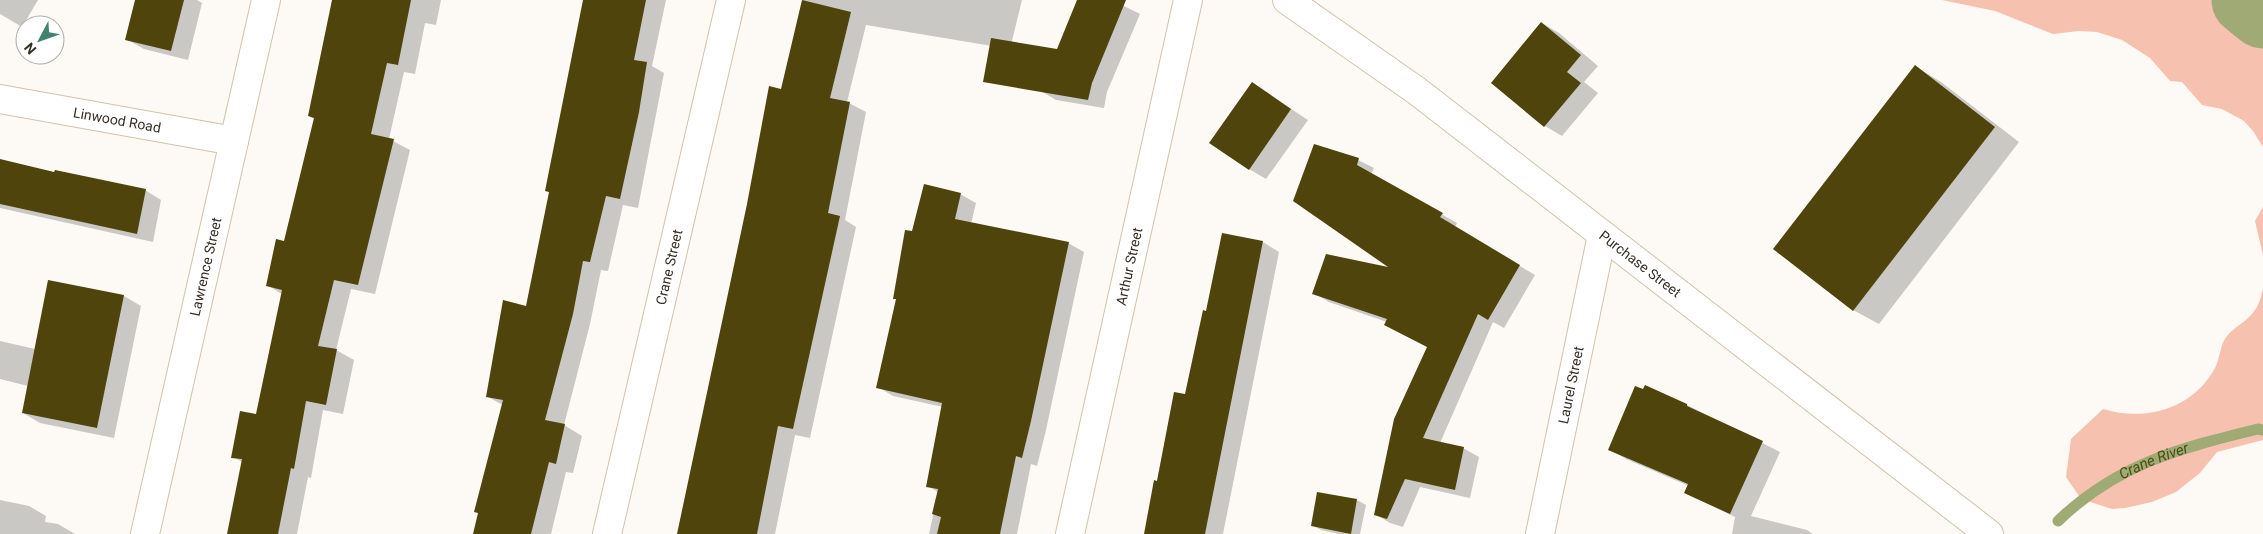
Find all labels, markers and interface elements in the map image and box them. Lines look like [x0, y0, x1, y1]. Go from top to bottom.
north arrow [15, 15, 65, 65]
text: N [21, 40, 39, 58]
street label: Linwood Road [72, 104, 162, 136]
street label: Lawrence Street [187, 215, 225, 318]
street label: Arthur Street [1113, 226, 1146, 307]
street label: Crane Street [652, 227, 686, 306]
street label: Purchase Street [1596, 227, 1685, 301]
street label: Laurel Street [1555, 345, 1587, 425]
water label: Crane River [2116, 439, 2192, 483]

